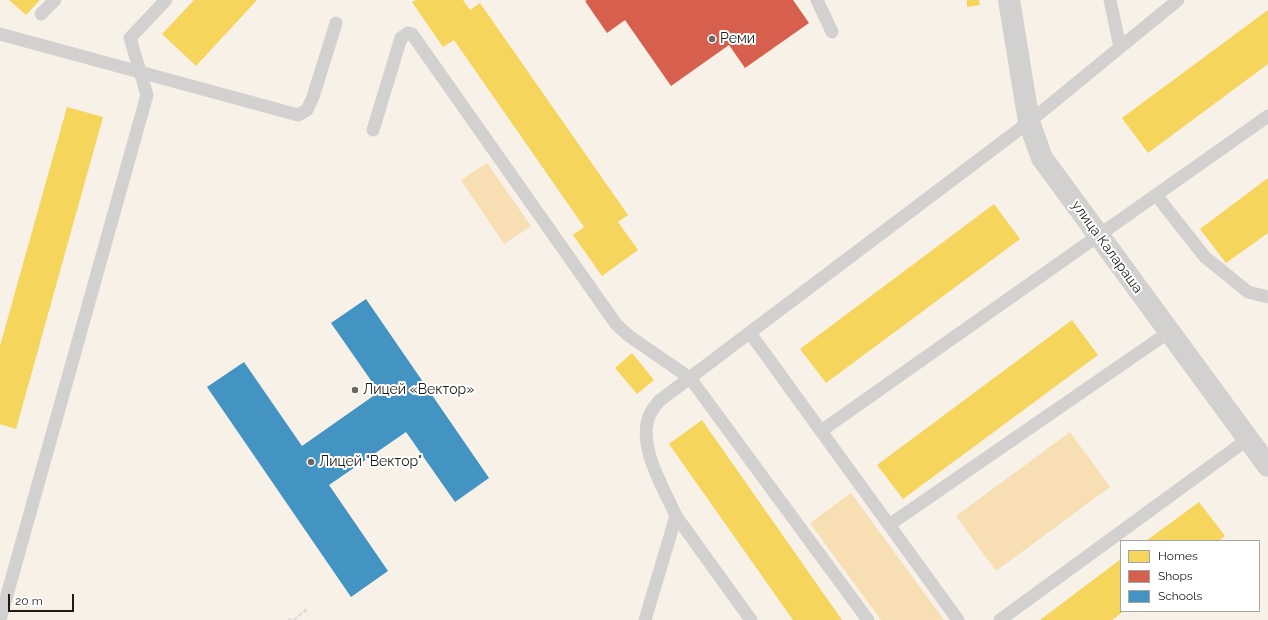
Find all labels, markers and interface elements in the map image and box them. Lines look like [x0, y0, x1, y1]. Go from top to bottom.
place label: Реми [720, 31, 755, 47]
marker: Реми [707, 34, 717, 44]
street label: улица Калараша [1068, 197, 1146, 297]
place label: Лицей «Вектор» [363, 382, 474, 398]
marker: Лицей «Вектор» [350, 385, 360, 395]
place label: Лицей "Вектор" [319, 454, 422, 470]
marker: Лицей "Вектор" [306, 457, 316, 467]
legend [1120, 540, 1260, 612]
text: Homes [1158, 549, 1198, 563]
text: Shops [1158, 569, 1193, 583]
scale bar [10, 586, 76, 612]
text: Schools [1158, 589, 1202, 603]
text: 20 m [15, 594, 43, 608]

